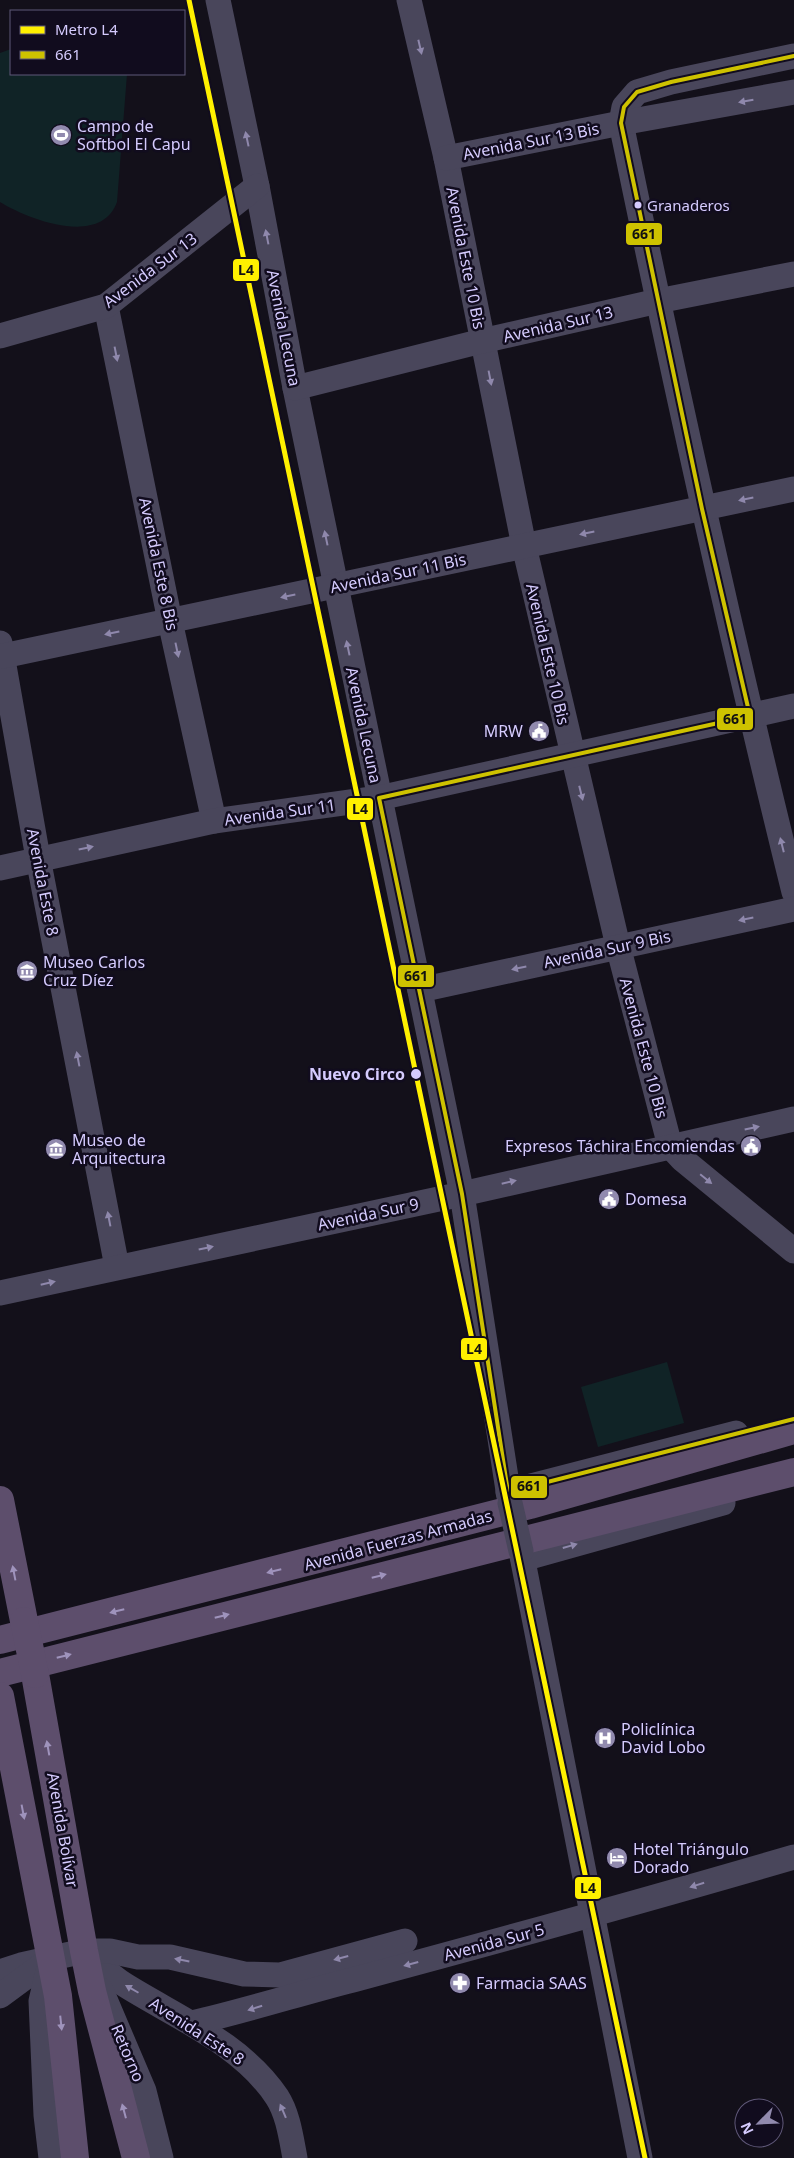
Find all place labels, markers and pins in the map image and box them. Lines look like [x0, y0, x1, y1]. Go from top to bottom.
place label: Campo de Softbol El Capu [77, 115, 191, 155]
sports icon: Campo de Softbol El Capu [49, 123, 73, 147]
place label: Granaderos [647, 195, 730, 215]
marker: Granaderos [633, 200, 643, 210]
public building icon: MRW [527, 719, 551, 743]
place label: MRW [484, 720, 523, 742]
place label: Museo Carlos Cruz Díez [43, 951, 145, 991]
museum icon: Museo Carlos Cruz Díez [15, 959, 39, 983]
place label: Nuevo Circo [309, 1063, 405, 1085]
marker: Nuevo Circo [409, 1067, 423, 1081]
place label: Museo de Arquitectura [72, 1129, 166, 1169]
public building icon: Expresos Táchira Encomiendas [739, 1134, 763, 1158]
place label: Expresos Táchira Encomiendas [505, 1135, 735, 1157]
museum icon: Museo de Arquitectura [44, 1137, 68, 1161]
public building icon: Domesa [597, 1187, 621, 1211]
place label: Domesa [625, 1188, 687, 1210]
place label: Policlínica David Lobo [621, 1718, 706, 1758]
hospital icon: Policlínica David Lobo [593, 1726, 617, 1750]
place label: Hotel Triángulo Dorado [633, 1838, 749, 1878]
hotel icon: Hotel Triángulo Dorado [605, 1846, 629, 1870]
pharmacy icon: Farmacia SAAS [448, 1971, 472, 1995]
place label: Farmacia SAAS [476, 1972, 587, 1994]

